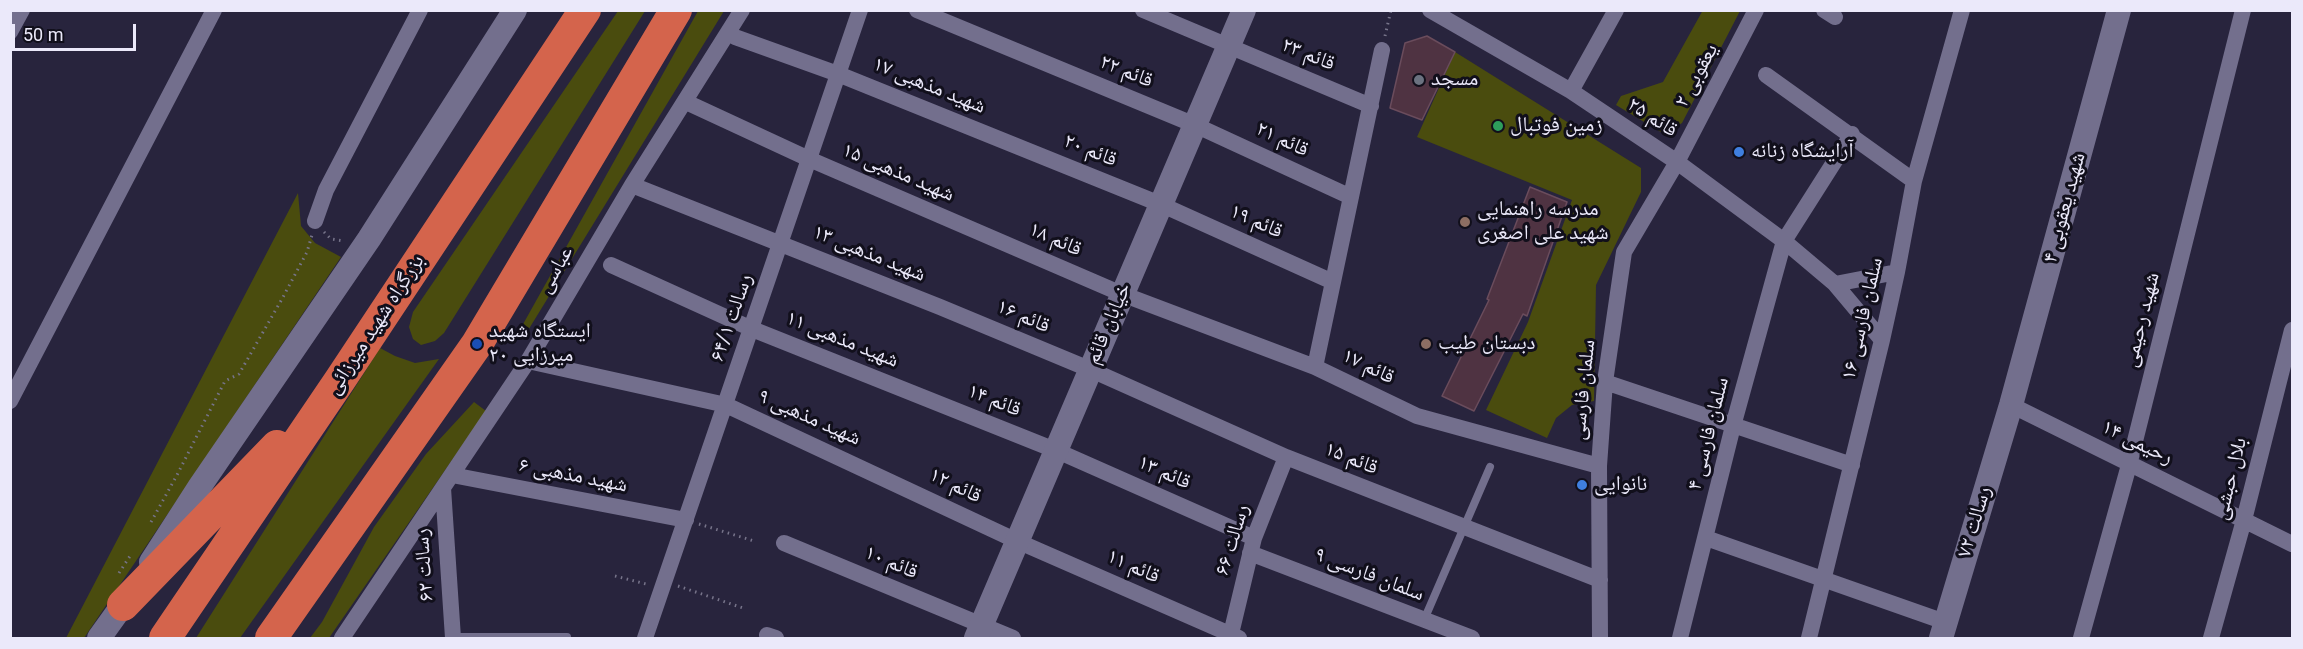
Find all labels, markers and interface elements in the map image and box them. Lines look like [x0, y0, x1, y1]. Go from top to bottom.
scale bar [15, 12, 140, 50]
text: 50 m [23, 24, 63, 45]
street label: قائم ۲۳ [1278, 33, 1338, 77]
street label: یعقوبی ۲ [1670, 40, 1724, 112]
street label: قائم ۲۲ [1096, 50, 1156, 94]
street label: شهید مذهبی ۱۷ [869, 52, 989, 120]
place label: مسجد [1431, 67, 1478, 93]
marker: مسجد [1412, 73, 1426, 87]
street label: قائم ۲۵ [1622, 92, 1682, 144]
place label: زمین فوتبال [1510, 113, 1603, 139]
street label: قائم ۲۱ [1252, 117, 1312, 163]
marker: زمین فوتبال [1491, 119, 1505, 133]
street label: قائم ۲۰ [1060, 129, 1120, 173]
street label: شهید مذهبی ۱۵ [838, 138, 958, 208]
place label: آرایشگاه زنانه [1751, 139, 1853, 165]
marker: آرایشگاه زنانه [1732, 145, 1746, 159]
street label: شهید یعقوبی ۴ [2038, 150, 2092, 266]
place label: مدرسه راهنمایی شهید علی اصغری [1477, 197, 1609, 247]
street label: قائم ۱۹ [1226, 199, 1286, 245]
marker: مدرسه راهنمایی شهید علی اصغری [1458, 215, 1472, 229]
street label: قائم ۱۸ [1025, 217, 1085, 263]
street label: شهید مذهبی ۱۳ [809, 220, 929, 288]
street label: عباسی [533, 242, 579, 298]
street label: بزرگراه شهید میرزائی [321, 250, 431, 400]
street label: سلمان فارسی ۱۶ [1837, 255, 1889, 383]
street label: شهید رحیمی [2118, 270, 2166, 370]
street label: رسالت ۶۴/۱ [705, 271, 759, 365]
street label: خیابان قائم [1081, 280, 1137, 368]
street label: قائم ۱۶ [993, 295, 1053, 339]
street label: شهید مذهبی ۱۱ [782, 306, 902, 374]
place label: ایستگاه شهید میرزایی ۲۰ [489, 319, 591, 369]
place label: دبستان طیب [1438, 331, 1535, 357]
marker: ایستگاه شهید میرزایی ۲۰ [470, 337, 484, 351]
marker: دبستان طیب [1419, 337, 1433, 351]
street label: سلمان فارسی [1566, 338, 1602, 442]
street label: قائم ۱۷ [1338, 344, 1398, 390]
street label: سلمان فارسی ۴ [1683, 375, 1735, 493]
street label: قائم ۱۴ [964, 379, 1024, 423]
street label: شهید مذهبی ۹ [754, 384, 864, 452]
street label: رحیمی ۱۴ [2097, 415, 2177, 471]
street label: بلال حبشی [2209, 435, 2253, 523]
street label: قائم ۱۵ [1321, 437, 1381, 481]
street label: قائم ۱۳ [1134, 450, 1194, 496]
street label: شهید مذهبی ۶ [517, 453, 629, 499]
street label: قائم ۱۲ [925, 463, 985, 509]
place label: نانوایی [1594, 472, 1647, 498]
marker: نانوایی [1575, 478, 1589, 492]
street label: رسالت ۷۲ [1952, 483, 1998, 561]
street label: رسالت ۶۶ [1210, 501, 1256, 579]
street label: رسالت ۶۲ [410, 528, 440, 602]
street label: قائم ۱۰ [861, 541, 921, 585]
street label: سلمان فارسی ۹ [1311, 543, 1427, 607]
street label: قائم ۱۱ [1103, 544, 1163, 590]

